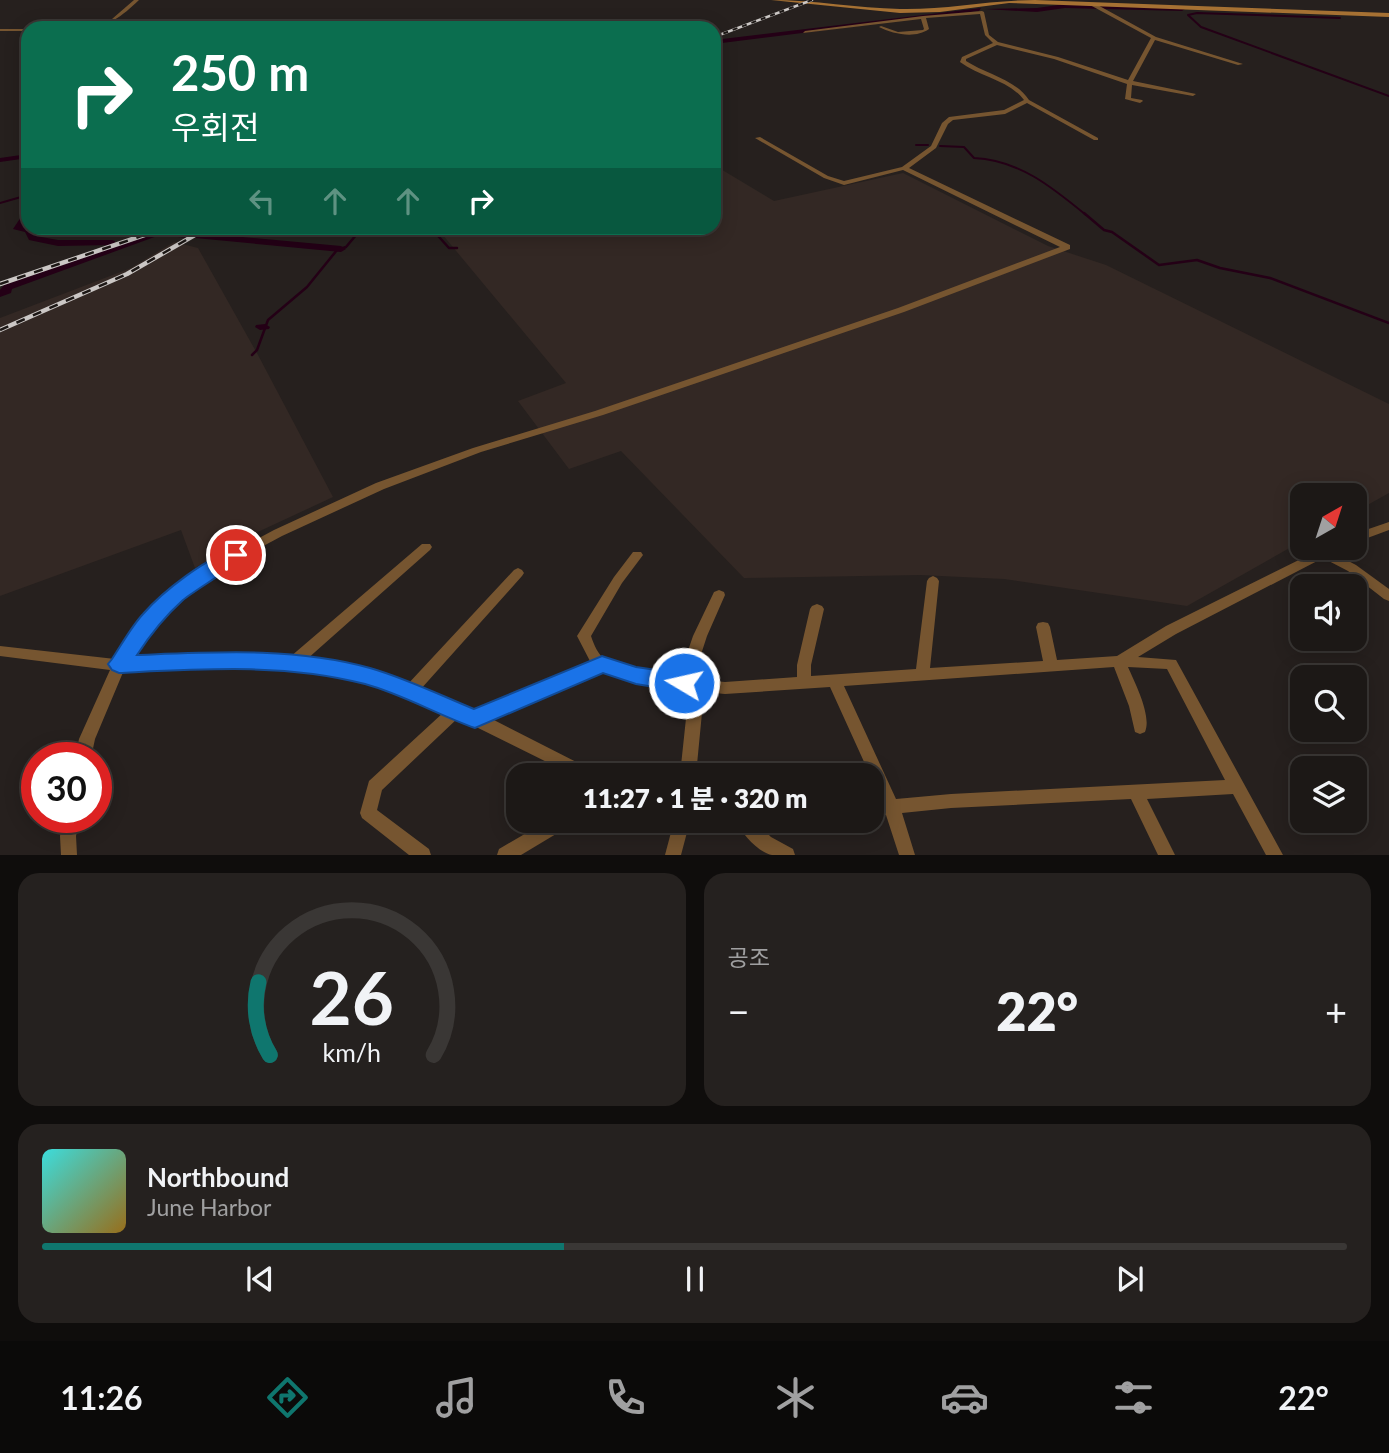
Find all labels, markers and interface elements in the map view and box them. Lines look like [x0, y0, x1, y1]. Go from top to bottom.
text: 250 m [171, 43, 309, 101]
icon: right [56, 49, 147, 140]
text: 우회전 [171, 107, 259, 146]
icon: left [243, 182, 281, 220]
icon: ahead [316, 182, 354, 220]
icon: ahead [389, 182, 427, 220]
icon: right [462, 182, 500, 220]
north arrow [1290, 483, 1367, 560]
map controls [1290, 483, 1367, 833]
pin [206, 525, 266, 585]
icon: arrive [217, 536, 255, 574]
button: sound [1290, 574, 1367, 651]
position arrow [647, 646, 721, 720]
button: search [1290, 665, 1367, 742]
speed limit sign: 30 [21, 742, 112, 833]
button: layers [1290, 756, 1367, 833]
text: 11:27 · 1 분 · 320 m [583, 782, 807, 814]
text: 공조 [728, 943, 770, 971]
text: 26 [310, 954, 394, 1042]
text: 22° [996, 980, 1078, 1042]
text: − [728, 988, 750, 1034]
text: + [1325, 988, 1347, 1034]
text: km/h [322, 1037, 381, 1067]
text: Northbound [147, 1161, 289, 1193]
text: June Harbor [147, 1193, 271, 1221]
icon: previous [241, 1260, 279, 1298]
icon: pause [676, 1260, 714, 1298]
icon: next [1111, 1260, 1149, 1298]
icon: directions [263, 1373, 312, 1422]
icon: music [432, 1373, 481, 1422]
icon: phone [601, 1373, 650, 1422]
icon: climate [771, 1373, 820, 1422]
icon: car [940, 1373, 989, 1422]
icon: filters [1109, 1373, 1158, 1422]
text: 11:26 [60, 1378, 143, 1417]
text: 22° [1278, 1378, 1329, 1417]

